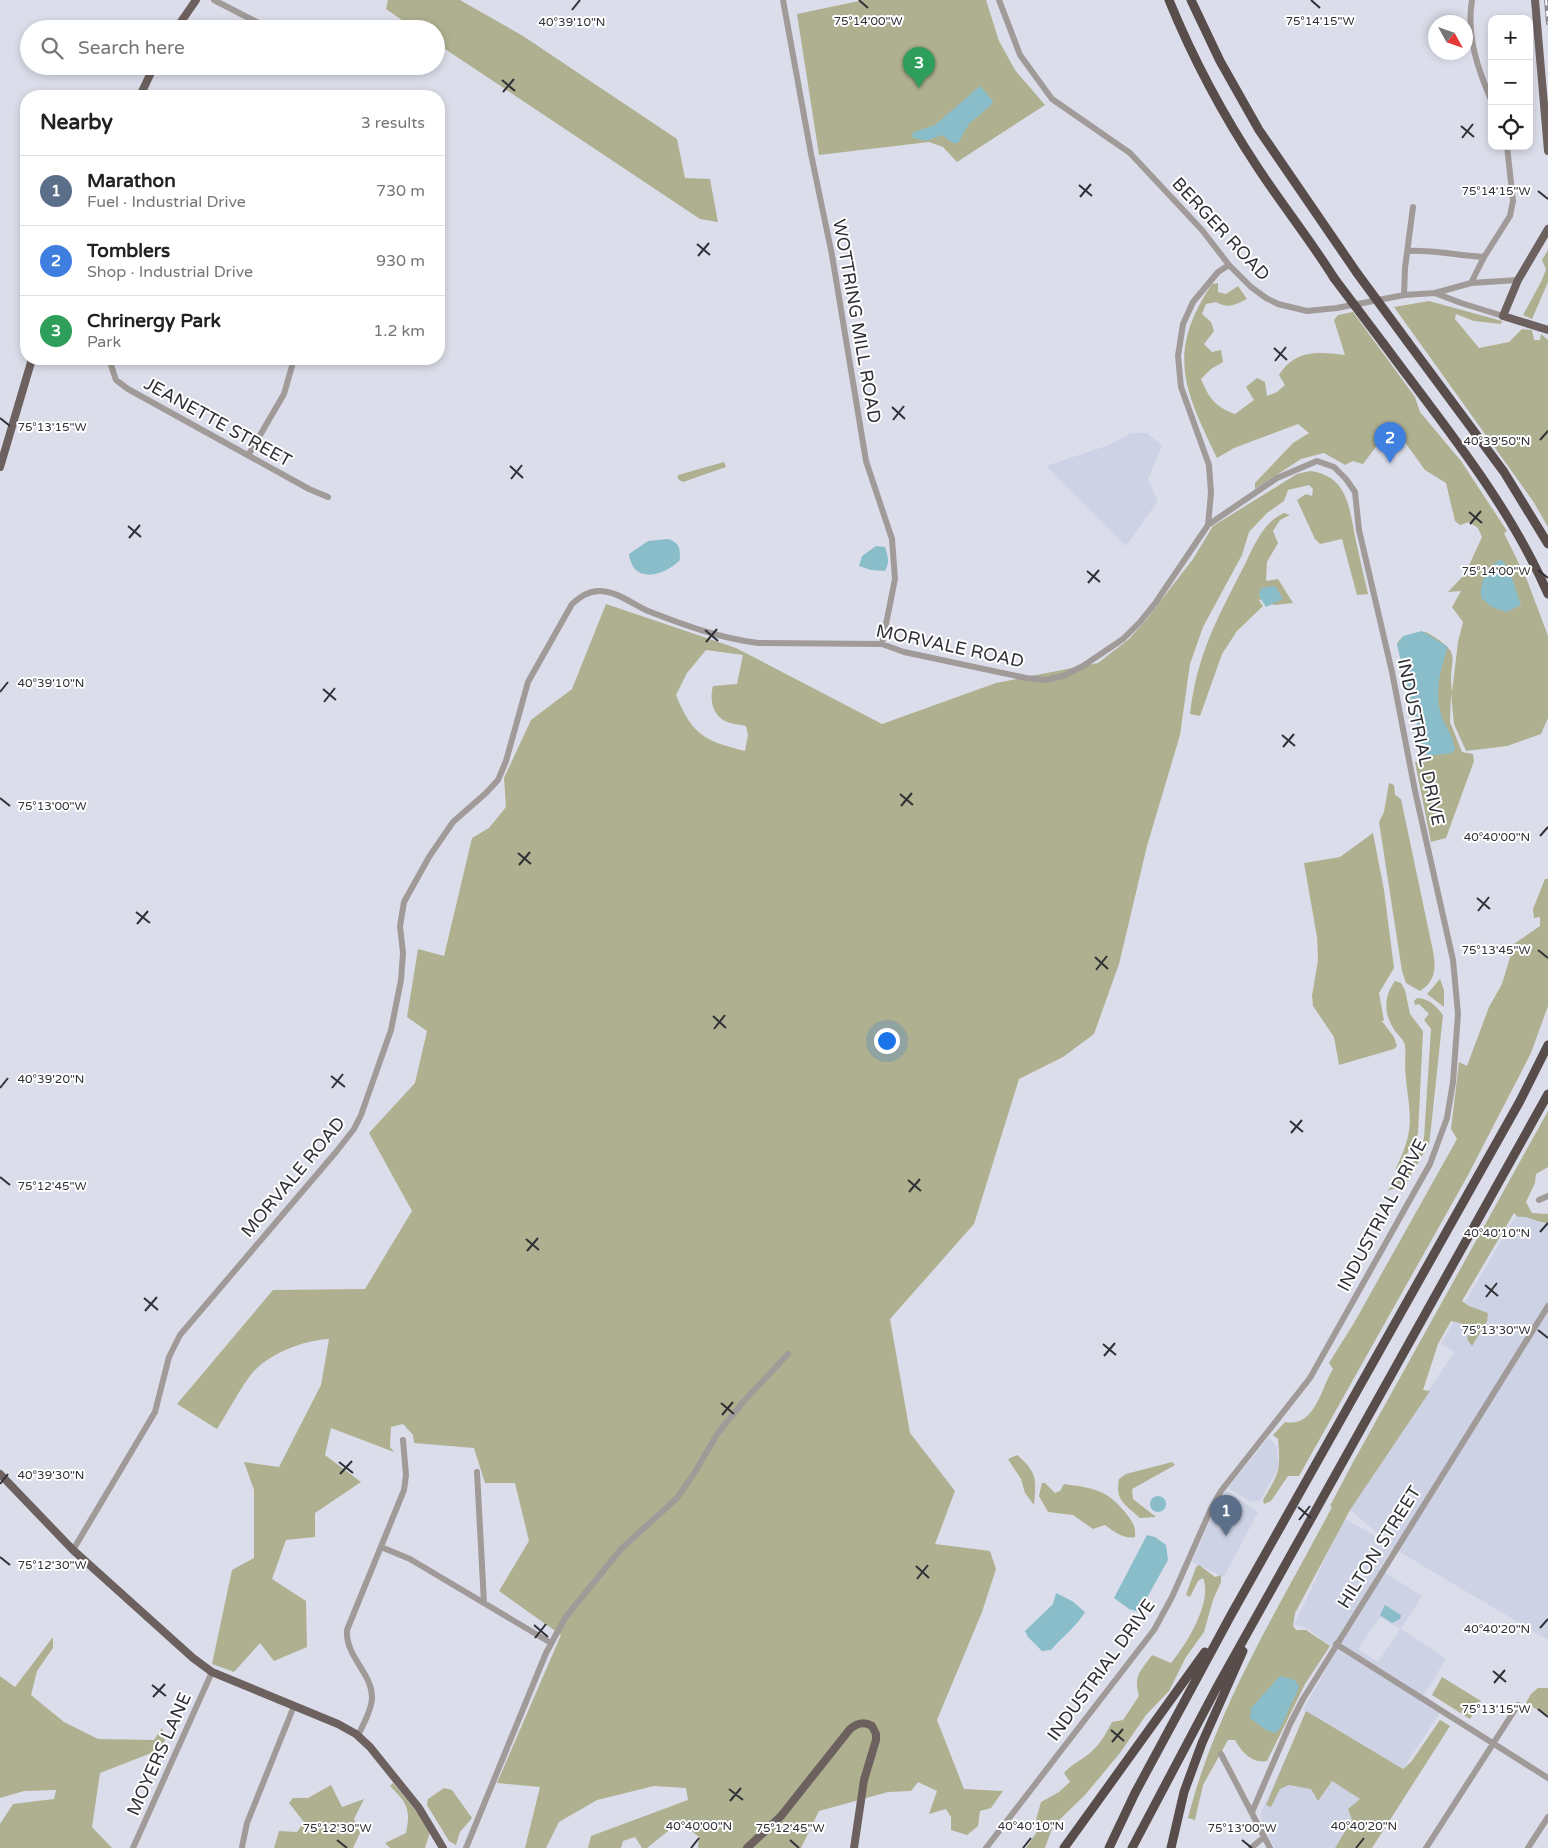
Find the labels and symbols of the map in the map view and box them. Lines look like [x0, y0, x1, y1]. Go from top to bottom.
text: 75°14'00"W [833, 14, 903, 28]
text: 75°14'15"W [1285, 14, 1355, 28]
text: 40°39'10"N [539, 15, 606, 29]
north arrow [1428, 15, 1473, 60]
pin: 3 [903, 47, 935, 88]
street label: BERGER ROAD [1167, 173, 1275, 285]
text: 75°14'15"W [1461, 184, 1531, 198]
street label: WOTTRING MILL ROAD [828, 217, 886, 425]
street label: JEANETTE STREET [140, 372, 296, 472]
text: 75°13'15"W [17, 420, 87, 434]
pin: 2 [1374, 422, 1406, 463]
text: 40°39'50"N [1464, 434, 1531, 448]
text: 75°14'00"W [1461, 564, 1531, 578]
street label: MORVALE ROAD [874, 620, 1026, 672]
street label: INDUSTRIAL DRIVE [1393, 657, 1449, 827]
text: 40°39'10"N [18, 676, 85, 690]
text: 75°13'00"W [17, 799, 87, 813]
text: 40°40'00"N [1464, 830, 1530, 844]
text: 75°13'45"W [1461, 943, 1531, 957]
your location [874, 1028, 900, 1054]
text: 40°39'20"N [18, 1072, 85, 1086]
street label: MORVALE ROAD [236, 1112, 350, 1242]
street label: INDUSTRIAL DRIVE [1332, 1135, 1432, 1295]
text: 75°12'45"W [17, 1179, 87, 1193]
text: 40°40'10"N [1464, 1226, 1530, 1240]
text: 75°13'30"W [1461, 1323, 1531, 1337]
text: 40°39'30"N [18, 1468, 85, 1482]
street label: HILTON STREET [1333, 1482, 1426, 1612]
pin: 1 [1210, 1495, 1242, 1536]
text: 75°12'30"W [17, 1558, 87, 1572]
street label: INDUSTRIAL DRIVE [1042, 1595, 1160, 1745]
text: 40°40'20"N [1464, 1622, 1530, 1636]
street label: MOYERS LANE [122, 1689, 196, 1819]
text: 75°13'15"W [1461, 1702, 1531, 1716]
text: 40°40'00"N [666, 1819, 732, 1833]
text: 40°40'10"N [998, 1819, 1064, 1833]
text: 40°40'20"N [1331, 1819, 1397, 1833]
text: 75°12'30"W [302, 1821, 372, 1835]
text: 75°12'45"W [755, 1821, 825, 1835]
text: 75°13'00"W [1207, 1821, 1277, 1835]

